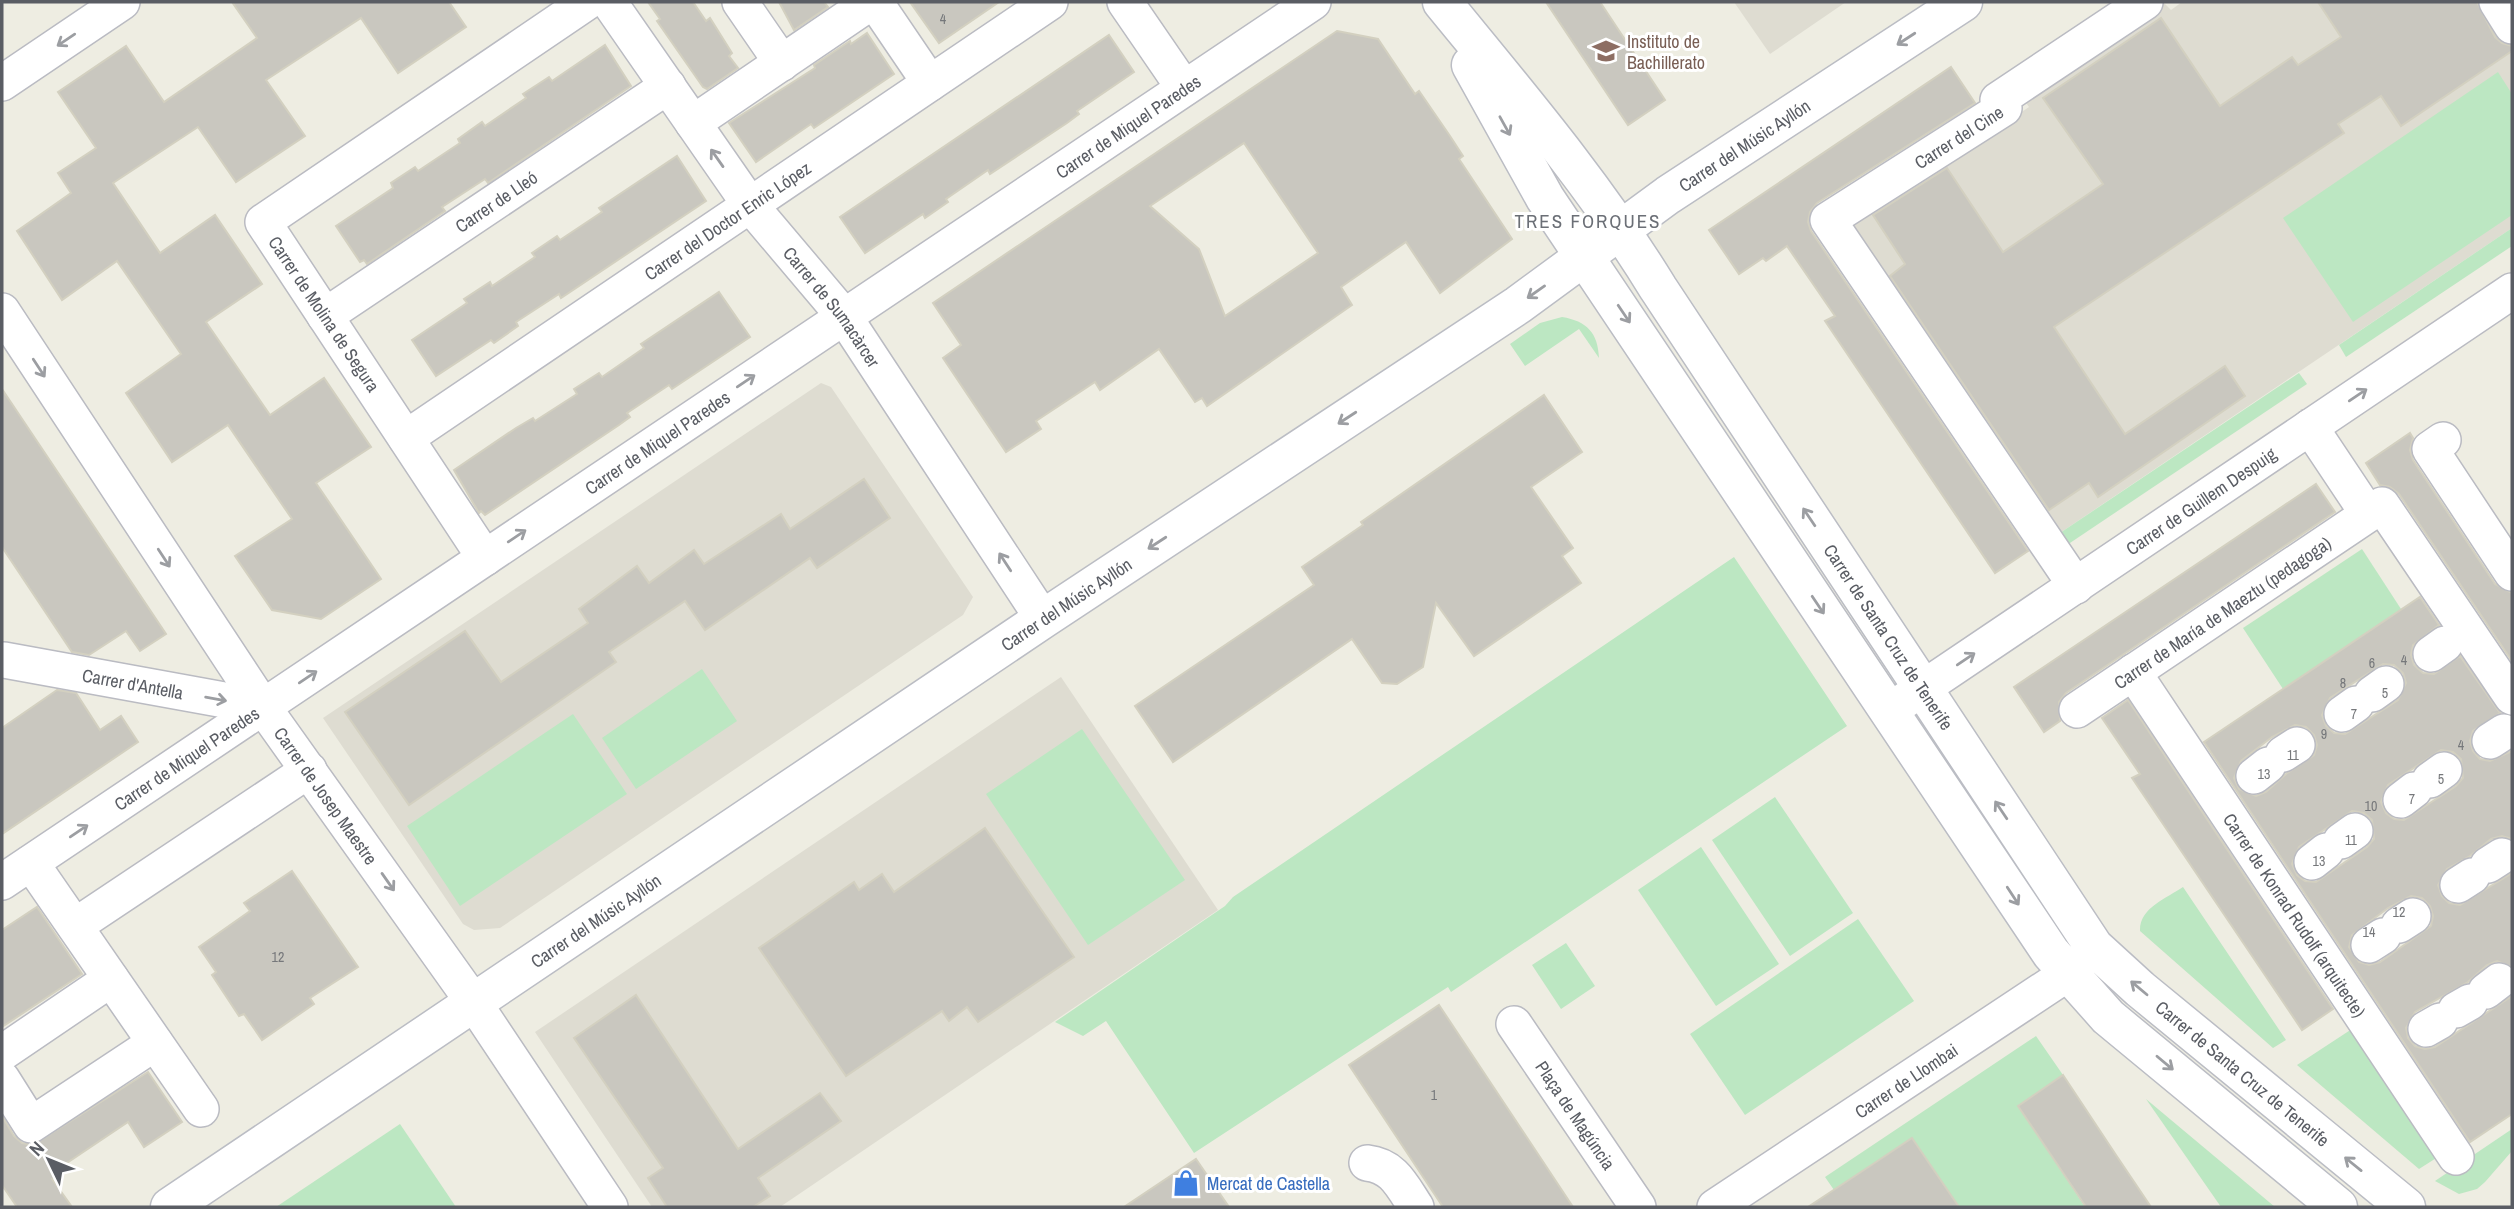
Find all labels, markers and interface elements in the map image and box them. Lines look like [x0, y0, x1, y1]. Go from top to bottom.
house number: 4 [940, 10, 947, 28]
place label: Instituto de Bachillerato [1627, 29, 1705, 75]
one-way arrow [1897, 32, 1916, 47]
one-way arrow [57, 33, 76, 47]
school or university icon: Instituto de Bachillerato [1591, 36, 1621, 66]
street label: Carrer de Miquel Paredes [1050, 69, 1205, 184]
street label: Carrer del Músic Ayllón [1674, 93, 1815, 197]
street label: Carrer del Cine [1909, 99, 2008, 175]
one-way arrow [1498, 115, 1512, 135]
one-way arrow [710, 149, 724, 168]
street label: Carrer del Doctor Enric López [639, 155, 816, 286]
street label: Carrer de Lleó [450, 165, 542, 238]
district label: TRES FORQUES [1515, 208, 1661, 234]
street label: Carrer de Molina de Segura [262, 231, 386, 397]
street label: Carrer de Sumacàrcer [778, 241, 886, 372]
one-way arrow [1527, 285, 1546, 299]
one-way arrow [1617, 304, 1631, 323]
one-way arrow [33, 357, 47, 377]
one-way arrow [736, 374, 756, 388]
street label: Carrer de Miquel Paredes [580, 385, 735, 500]
one-way arrow [2348, 388, 2367, 402]
one-way arrow [1338, 410, 1357, 425]
street label: Carrer de Guillem Despuig [2121, 441, 2282, 561]
one-way arrow [1802, 507, 1816, 527]
one-way arrow [507, 529, 527, 543]
street label: Carrer de María de Maeztu (pedagoga) [2109, 530, 2336, 694]
one-way arrow [1148, 536, 1167, 550]
street label: Carrer de Santa Cruz de Tenerife [1818, 539, 1959, 735]
one-way arrow [158, 547, 172, 567]
street label: Carrer del Músic Ayllón [996, 551, 1136, 657]
one-way arrow [998, 552, 1012, 572]
one-way arrow [1811, 595, 1825, 614]
house number: 4 [2401, 651, 2408, 669]
one-way arrow [1956, 652, 1975, 666]
house number: 6 [2369, 654, 2375, 672]
street label: Carrer d'Antella [80, 662, 185, 705]
one-way arrow [298, 669, 317, 684]
house number: 8 [2340, 674, 2346, 692]
house number: 5 [2382, 684, 2388, 702]
one-way arrow [204, 692, 227, 706]
street label: Carrer de Miquel Paredes [109, 701, 264, 816]
house number: 7 [2351, 705, 2357, 723]
street label: Carrer de Josep Maestre [268, 722, 384, 869]
house number: 9 [2321, 725, 2327, 743]
house number: 4 [2458, 736, 2465, 754]
house number: 11 [2287, 746, 2300, 764]
house number: 13 [2258, 765, 2270, 783]
house number: 5 [2438, 770, 2444, 788]
house number: 7 [2409, 790, 2415, 808]
house number: 10 [2365, 797, 2377, 815]
one-way arrow [1993, 800, 2007, 820]
street label: Carrer de Konrad Rudolf (arquitecte) [2218, 808, 2372, 1022]
one-way arrow [69, 824, 88, 838]
house number: 11 [2345, 831, 2358, 849]
house number: 13 [2313, 852, 2325, 870]
street label: Carrer del Músic Ayllón [525, 867, 666, 973]
one-way arrow [381, 872, 396, 891]
one-way arrow [2006, 886, 2020, 905]
house number: 12 [2393, 903, 2405, 921]
house number: 14 [2363, 923, 2376, 941]
house number: 12 [272, 948, 284, 966]
one-way arrow [2131, 980, 2149, 996]
street label: Carrer de Santa Cruz de Tenerife [2150, 994, 2335, 1152]
street label: Carrer de Llombai [1849, 1037, 1963, 1124]
street label: Plaça de Magúncia [1530, 1056, 1622, 1174]
one-way arrow [2155, 1056, 2173, 1071]
house number: 1 [1431, 1086, 1438, 1104]
north arrow [14, 1125, 84, 1195]
text: N [23, 1135, 50, 1161]
one-way arrow [2344, 1156, 2362, 1172]
shop icon: Mercat de Castella [1171, 1168, 1201, 1198]
place label: Mercat de Castella [1207, 1171, 1330, 1196]

